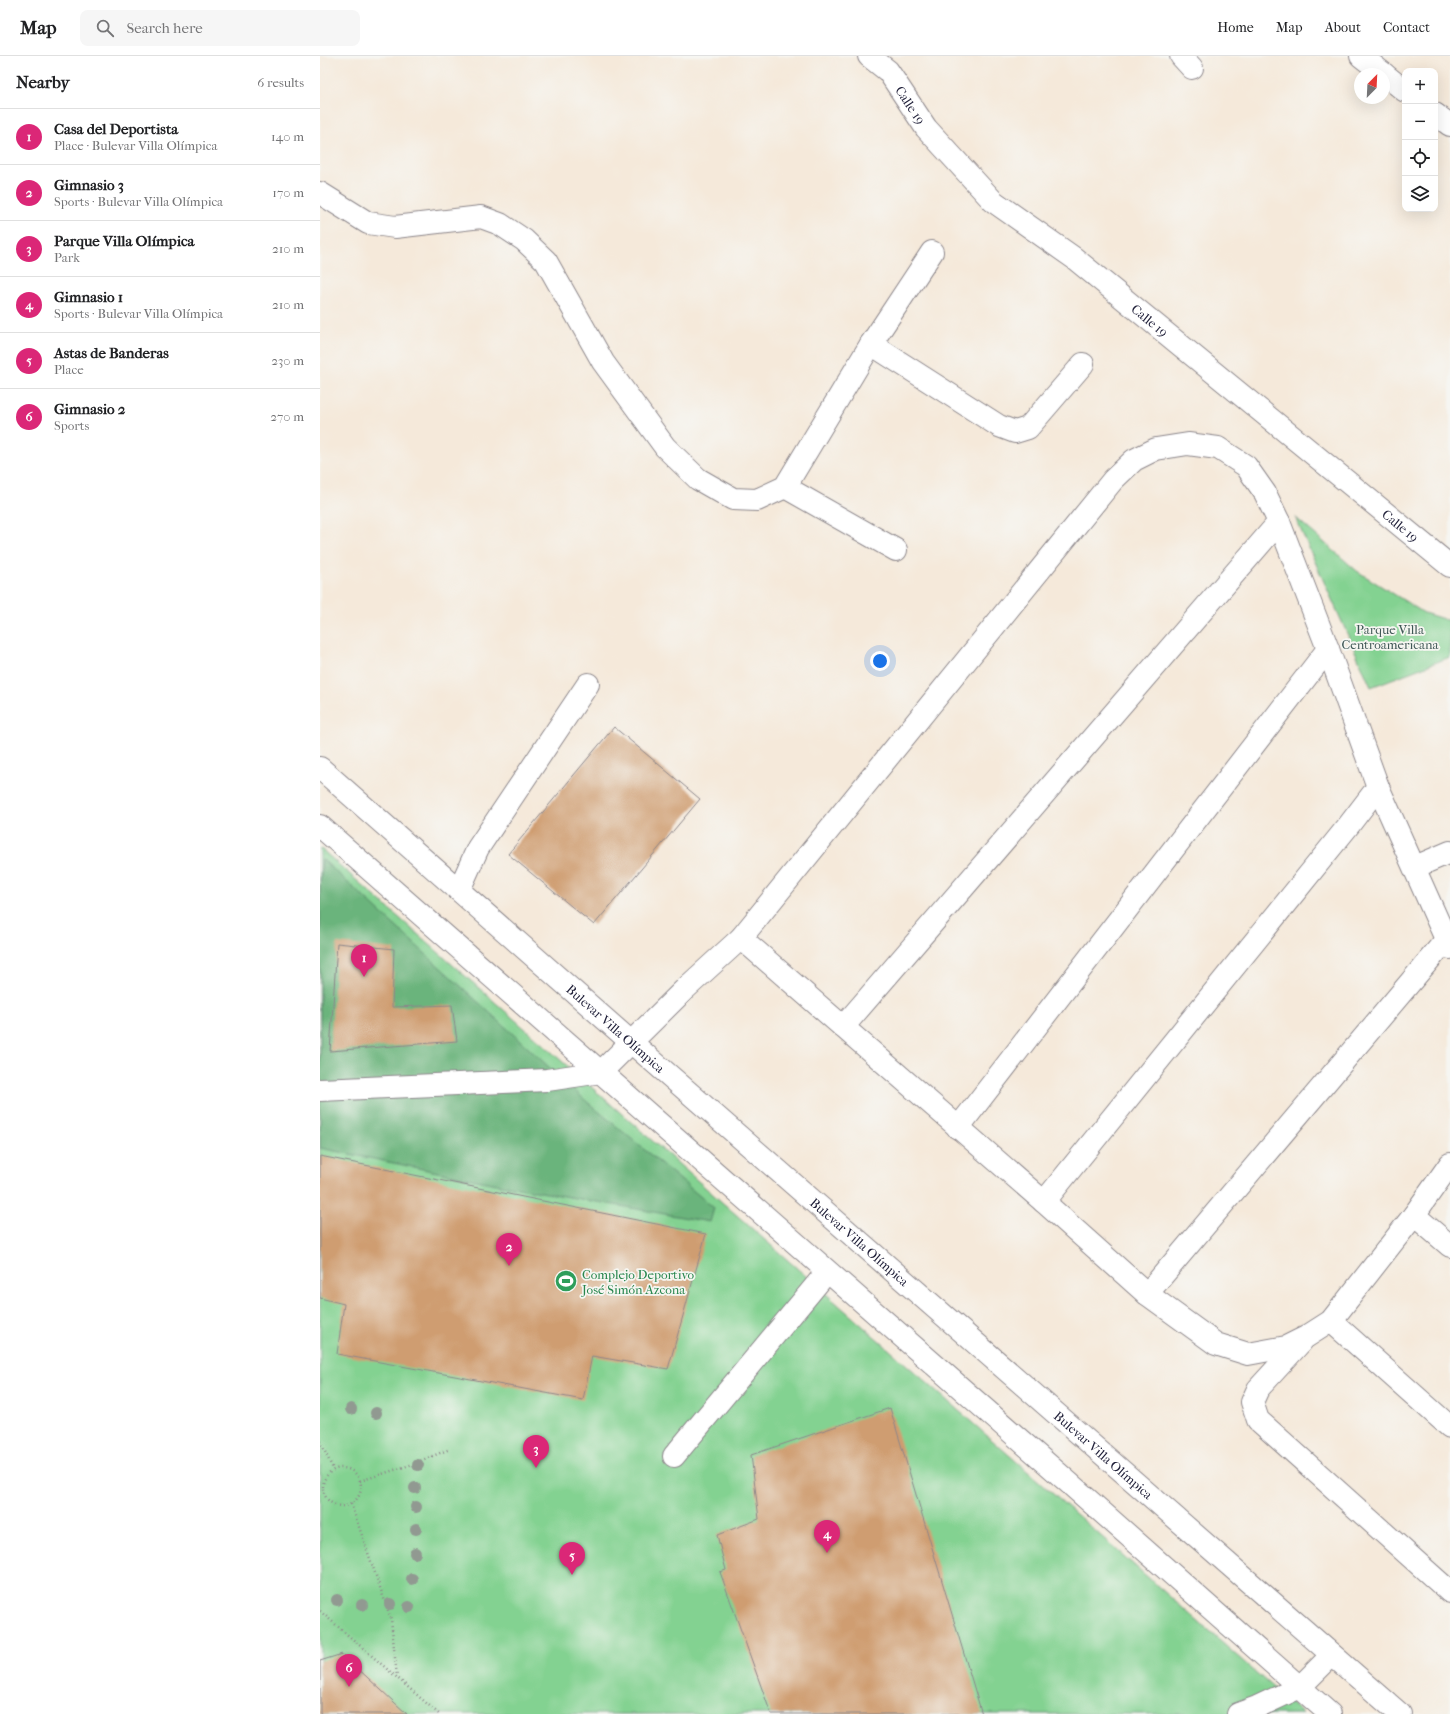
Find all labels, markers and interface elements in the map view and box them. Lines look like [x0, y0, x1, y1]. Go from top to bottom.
search box [80, 10, 360, 46]
text: Map [20, 17, 56, 39]
icon: search [94, 17, 116, 39]
text: Search here [126, 19, 203, 37]
text: Home [1217, 19, 1254, 36]
text: Map [1276, 19, 1303, 36]
text: About [1325, 19, 1361, 36]
text: Contact [1383, 19, 1430, 36]
north arrow [1354, 68, 1390, 104]
map controls [1402, 68, 1438, 212]
button: + [1402, 68, 1438, 104]
text: Nearby [16, 72, 70, 92]
text: 6 results [257, 75, 304, 90]
street label: Calle 19 [893, 83, 929, 127]
button: − [1402, 104, 1438, 140]
text: Casa del Deportista [54, 120, 178, 138]
text: 1 [27, 129, 31, 144]
text: 140 m [271, 129, 304, 144]
text: Place · Bulevar Villa Olímpica [54, 138, 217, 153]
button: locate [1402, 140, 1438, 176]
text: Gimnasio 3 [54, 176, 124, 194]
button: layers [1402, 176, 1438, 212]
text: 2 [26, 185, 32, 200]
text: 170 m [272, 185, 304, 200]
text: Sports · Bulevar Villa Olímpica [54, 194, 223, 209]
text: Parque Villa Olímpica [54, 232, 195, 250]
text: 3 [26, 241, 32, 256]
text: 210 m [272, 241, 304, 256]
text: Park [54, 250, 80, 265]
text: Gimnasio 1 [54, 288, 123, 306]
text: 4 [25, 297, 33, 312]
text: 210 m [272, 297, 304, 312]
street label: Calle 19 [1129, 301, 1171, 340]
text: Sports · Bulevar Villa Olímpica [54, 306, 223, 321]
text: Astas de Banderas [54, 344, 169, 362]
text: 5 [26, 353, 32, 368]
text: 230 m [271, 353, 304, 368]
text: Place [54, 362, 84, 377]
text: Gimnasio 2 [54, 400, 126, 418]
text: 6 [25, 409, 33, 424]
text: 270 m [270, 409, 304, 424]
text: Sports [54, 418, 89, 433]
street label: Calle 19 [1379, 506, 1422, 545]
park label: Parque Villa Centroamericana [1341, 622, 1440, 652]
your location [870, 651, 890, 671]
pin: 1 [351, 944, 377, 977]
street label: Bulevar Villa Olímpica [563, 981, 669, 1076]
street label: Bulevar Villa Olímpica [807, 1195, 913, 1289]
pin: 2 [496, 1233, 522, 1266]
place label: Complejo Deportivo José Simón Azcona [581, 1267, 695, 1297]
sports icon: Complejo Deportivo José Simón Azcona [553, 1268, 579, 1294]
street label: Bulevar Villa Olímpica [1051, 1408, 1157, 1503]
pin: 3 [523, 1435, 549, 1468]
pin: 4 [814, 1520, 840, 1553]
pin: 5 [559, 1542, 585, 1575]
pin: 6 [336, 1654, 362, 1687]

